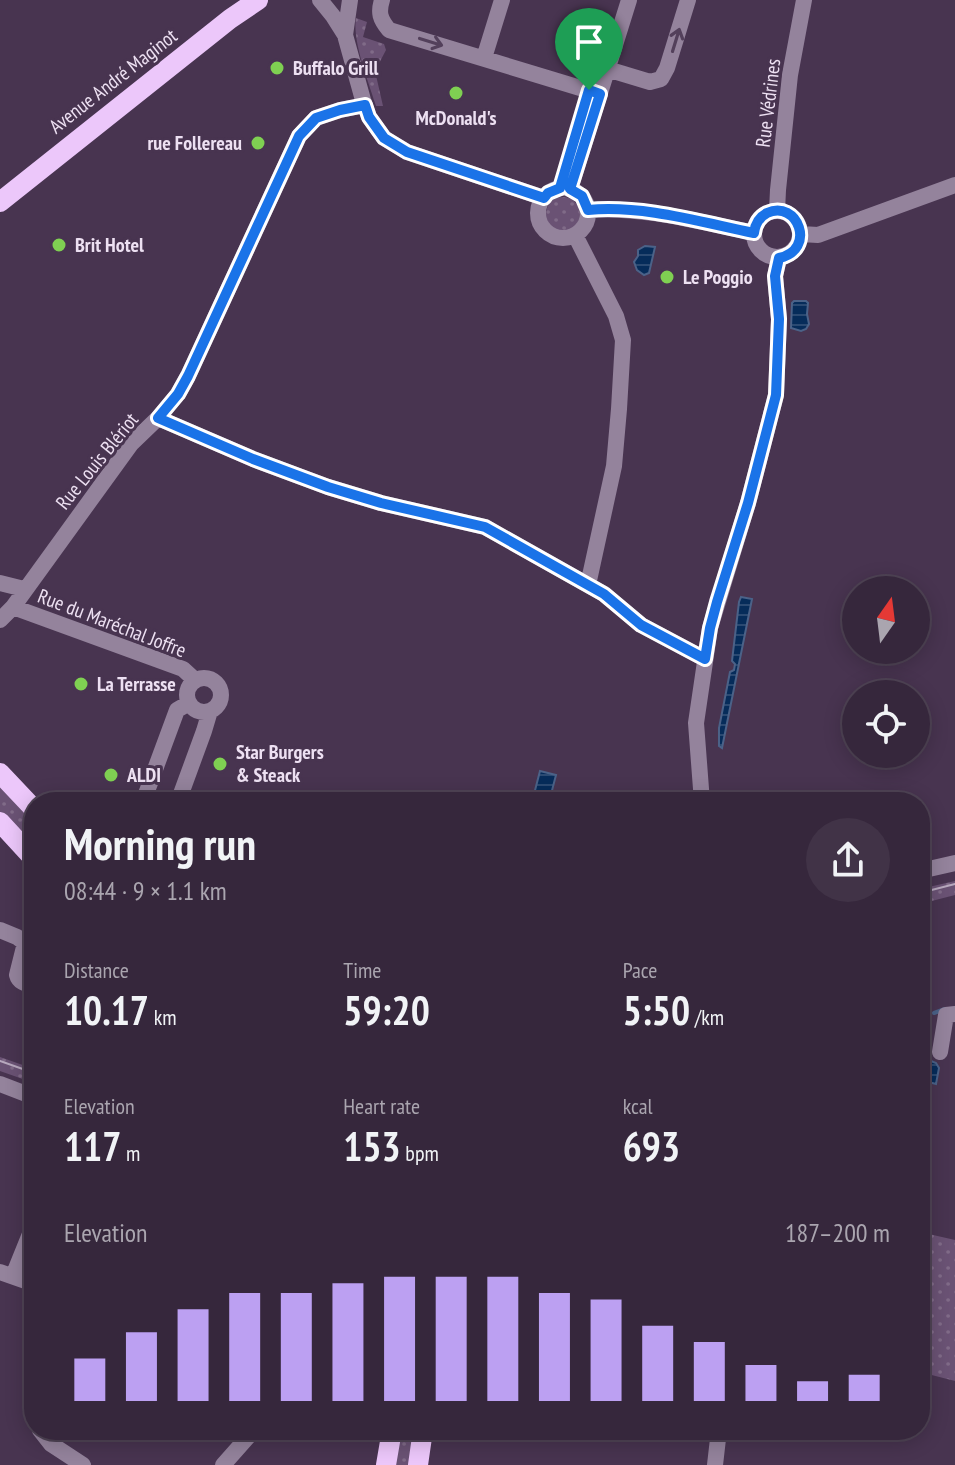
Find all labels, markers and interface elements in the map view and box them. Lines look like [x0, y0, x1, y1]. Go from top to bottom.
pin [555, 8, 623, 90]
icon: arrive [567, 20, 611, 64]
street label: Avenue André Maginot [44, 22, 183, 139]
one-way arrow [669, 28, 684, 54]
one-way arrow [417, 35, 443, 50]
place label: Buffalo Grill [293, 55, 379, 81]
street label: Rue Védrines [750, 57, 786, 149]
marker: Buffalo Grill [268, 59, 286, 77]
marker: McDonald's [447, 84, 465, 102]
place label: McDonald's [416, 105, 496, 131]
place label: rue Follereau [147, 130, 242, 156]
marker: rue Follereau [249, 134, 267, 152]
place label: Brit Hotel [75, 232, 144, 258]
marker: Brit Hotel [50, 236, 68, 254]
place label: Le Poggio [683, 264, 753, 290]
marker: Le Poggio [658, 268, 676, 286]
street label: Rue Louis Blériot [50, 407, 144, 515]
north arrow [842, 576, 930, 664]
map controls [842, 576, 930, 768]
street label: Rue du Maréchal Joffre [34, 583, 190, 663]
place label: La Terrasse [97, 671, 176, 697]
marker: La Terrasse [72, 675, 90, 693]
button: locate [842, 680, 930, 768]
place label: Star Burgers & Steack [236, 739, 324, 788]
marker: Star Burgers & Steack [211, 755, 229, 773]
place label: ALDI [126, 762, 161, 788]
marker: ALDI [102, 766, 120, 784]
text: Morning run [64, 815, 256, 872]
button: share [806, 818, 890, 902]
text: 08:44 · 9 × 1.1 km [64, 874, 227, 907]
text: Distance [64, 956, 129, 984]
text: Time [343, 956, 381, 984]
text: Pace [623, 956, 657, 984]
text: 10.17 [64, 984, 149, 1036]
text: 59:20 [343, 984, 430, 1036]
text: 5:50 [623, 984, 690, 1036]
text: km [149, 1003, 177, 1031]
text: /km [690, 1003, 724, 1031]
text: Elevation [64, 1092, 135, 1120]
text: Heart rate [343, 1092, 420, 1120]
text: kcal [623, 1092, 653, 1120]
text: 117 [64, 1120, 121, 1172]
text: 153 [343, 1120, 401, 1172]
text: 693 [623, 1120, 680, 1172]
text: m [121, 1139, 140, 1167]
text: bpm [401, 1139, 439, 1167]
text: Elevation [64, 1216, 147, 1249]
text: 187–200 m [785, 1216, 890, 1249]

